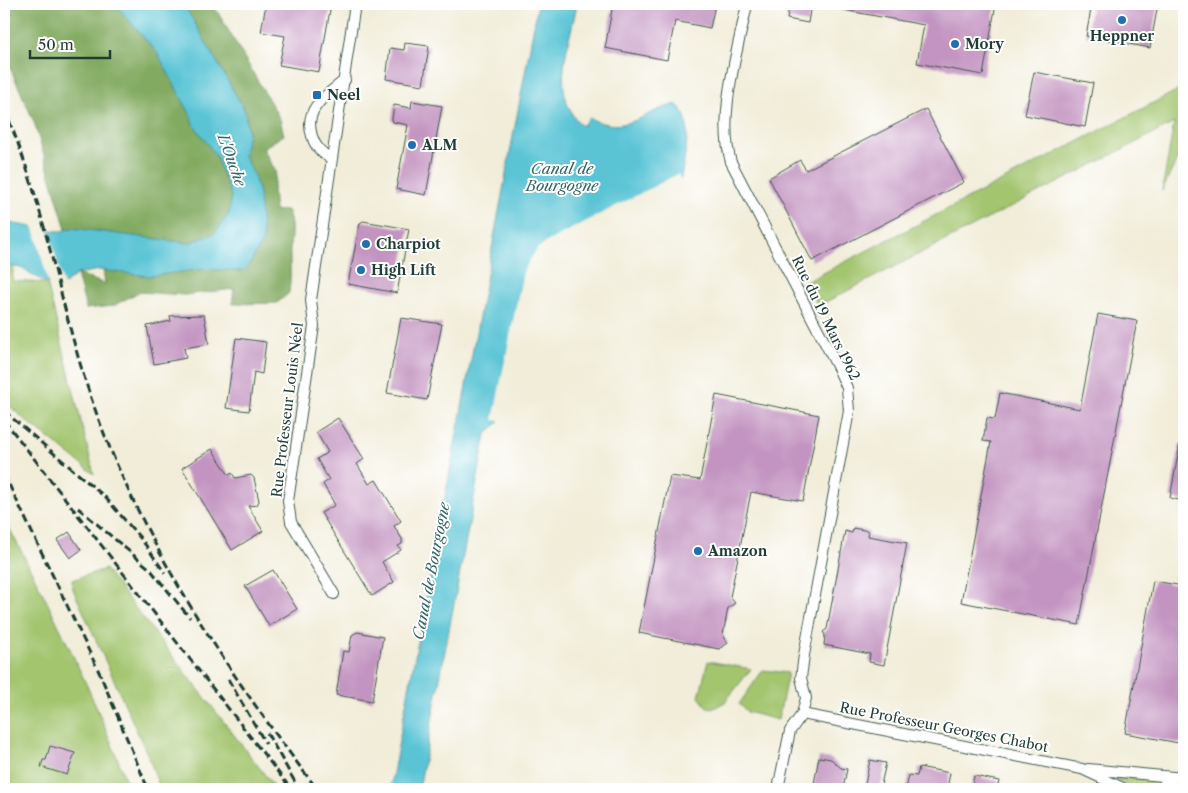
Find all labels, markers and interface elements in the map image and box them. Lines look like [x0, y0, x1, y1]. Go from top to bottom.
marker: Heppner [1116, 14, 1128, 26]
place label: Heppner [1090, 27, 1154, 45]
scale bar [30, 28, 110, 60]
text: 50 m [38, 35, 74, 54]
place label: Mory [965, 35, 1004, 53]
marker: Mory [949, 38, 961, 50]
place label: Neel [327, 86, 361, 104]
marker: Neel [311, 89, 323, 101]
water label: L'Ouche [213, 130, 250, 190]
place label: ALM [421, 136, 458, 154]
marker: ALM [406, 139, 418, 151]
water label: Canal de Bourgogne [525, 159, 599, 195]
place label: Charpiot [376, 235, 441, 253]
marker: Charpiot [360, 238, 372, 250]
street label: Rue du 19 Mars 1962 [788, 253, 864, 383]
place label: High Lift [371, 261, 437, 279]
marker: High Lift [355, 264, 367, 276]
street label: Rue Professeur Louis Néel [267, 321, 307, 499]
water label: Canal de Bourgogne [408, 500, 454, 641]
place label: Amazon [707, 542, 768, 560]
marker: Amazon [692, 545, 704, 557]
street label: Rue Professeur Georges Chabot [838, 698, 1050, 756]

